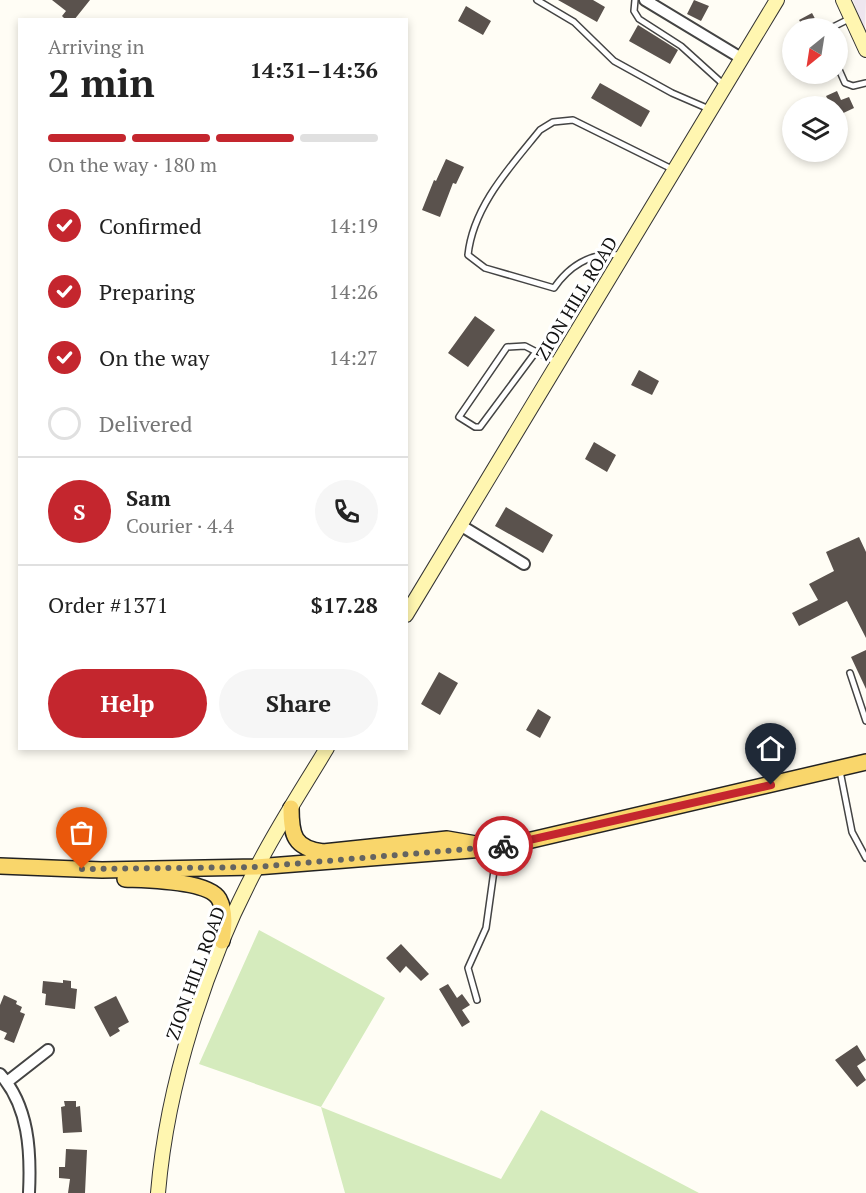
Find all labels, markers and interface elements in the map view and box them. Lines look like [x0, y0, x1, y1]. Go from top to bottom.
north arrow [782, 18, 848, 84]
map controls [782, 18, 848, 162]
text: Arriving in [48, 33, 144, 60]
text: 14:31–14:36 [250, 55, 378, 84]
text: 2 min [48, 56, 155, 108]
button: layers [782, 96, 848, 162]
text: On the way · 180 m [48, 151, 217, 178]
icon: check [48, 209, 81, 242]
text: Confirmed [99, 211, 202, 240]
text: 14:19 [329, 212, 378, 239]
street label: ZION HILL ROAD [530, 232, 622, 364]
icon: check [48, 275, 81, 308]
text: Preparing [99, 277, 195, 306]
text: 14:26 [329, 278, 378, 305]
icon: check [48, 341, 81, 374]
text: On the way [99, 343, 209, 372]
text: 14:27 [329, 344, 378, 371]
text: Delivered [99, 409, 192, 438]
button: phone [315, 480, 378, 543]
text: Sam [126, 483, 171, 512]
text: S [73, 497, 86, 526]
text: Courier · 4.4 [126, 512, 234, 539]
text: Order #1371 [48, 590, 168, 619]
text: $17.28 [311, 590, 378, 619]
button: Help [48, 669, 207, 738]
button: Share [219, 669, 378, 738]
pin [745, 723, 796, 785]
icon: home [754, 732, 787, 765]
pin [56, 807, 107, 869]
icon: bag [65, 816, 98, 849]
courier [473, 816, 533, 876]
icon: bike [487, 830, 520, 863]
street label: ZION HILL ROAD [160, 903, 230, 1043]

